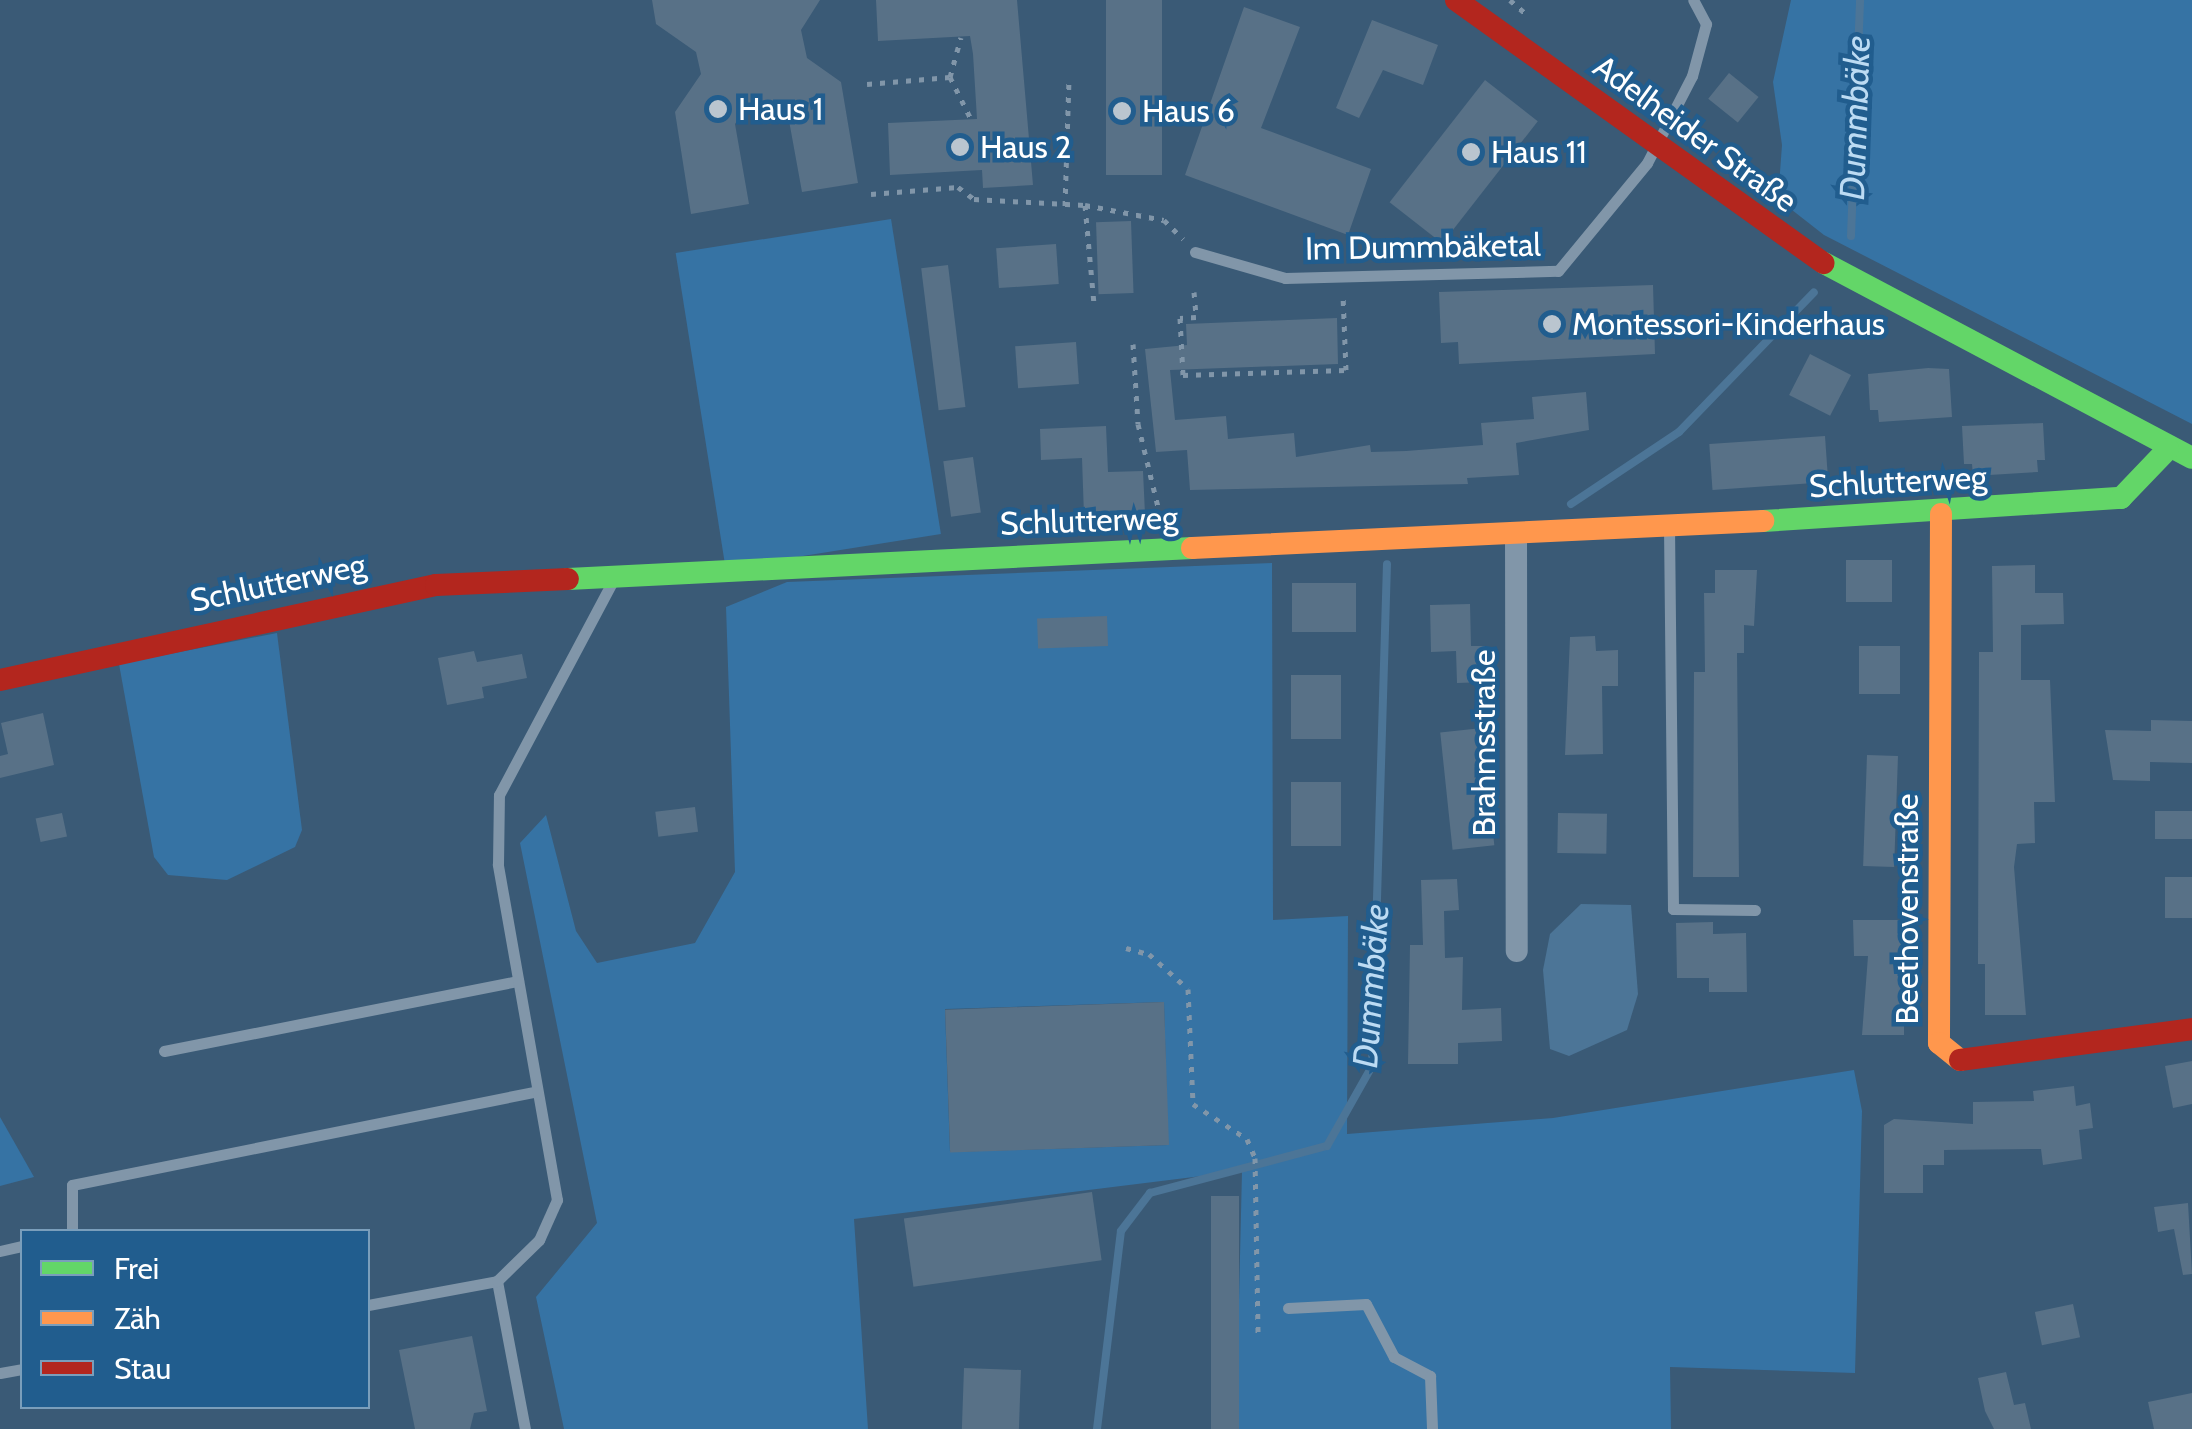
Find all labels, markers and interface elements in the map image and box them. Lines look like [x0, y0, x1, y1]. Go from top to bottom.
water label: Dummbäke [1831, 35, 1879, 201]
street label: Adelheider Straße [1586, 47, 1804, 221]
place label: Haus 1 [738, 90, 823, 128]
place label: Haus 6 [1142, 92, 1235, 130]
marker: Haus 1 [707, 98, 729, 120]
marker: Haus 6 [1111, 100, 1133, 122]
place label: Haus 2 [980, 128, 1072, 166]
place label: Haus 11 [1491, 133, 1587, 171]
marker: Haus 2 [949, 136, 971, 158]
marker: Haus 11 [1460, 141, 1482, 163]
street label: Im Dummbäketal [1305, 226, 1541, 268]
place label: Montessori-Kinderhaus [1572, 305, 1885, 343]
marker: Montessori-Kinderhaus [1541, 313, 1563, 335]
street label: Schlutterweg [1808, 458, 1988, 506]
street label: Schlutterweg [999, 499, 1179, 543]
street label: Schlutterweg [187, 546, 369, 620]
street label: Brahmsstraße [1465, 650, 1503, 836]
street label: Beethovenstraße [1888, 793, 1926, 1025]
water label: Dummbäke [1344, 903, 1398, 1069]
legend [20, 1229, 370, 1409]
text: Frei [114, 1250, 159, 1287]
text: Zäh [114, 1300, 161, 1337]
text: Stau [114, 1350, 171, 1387]

